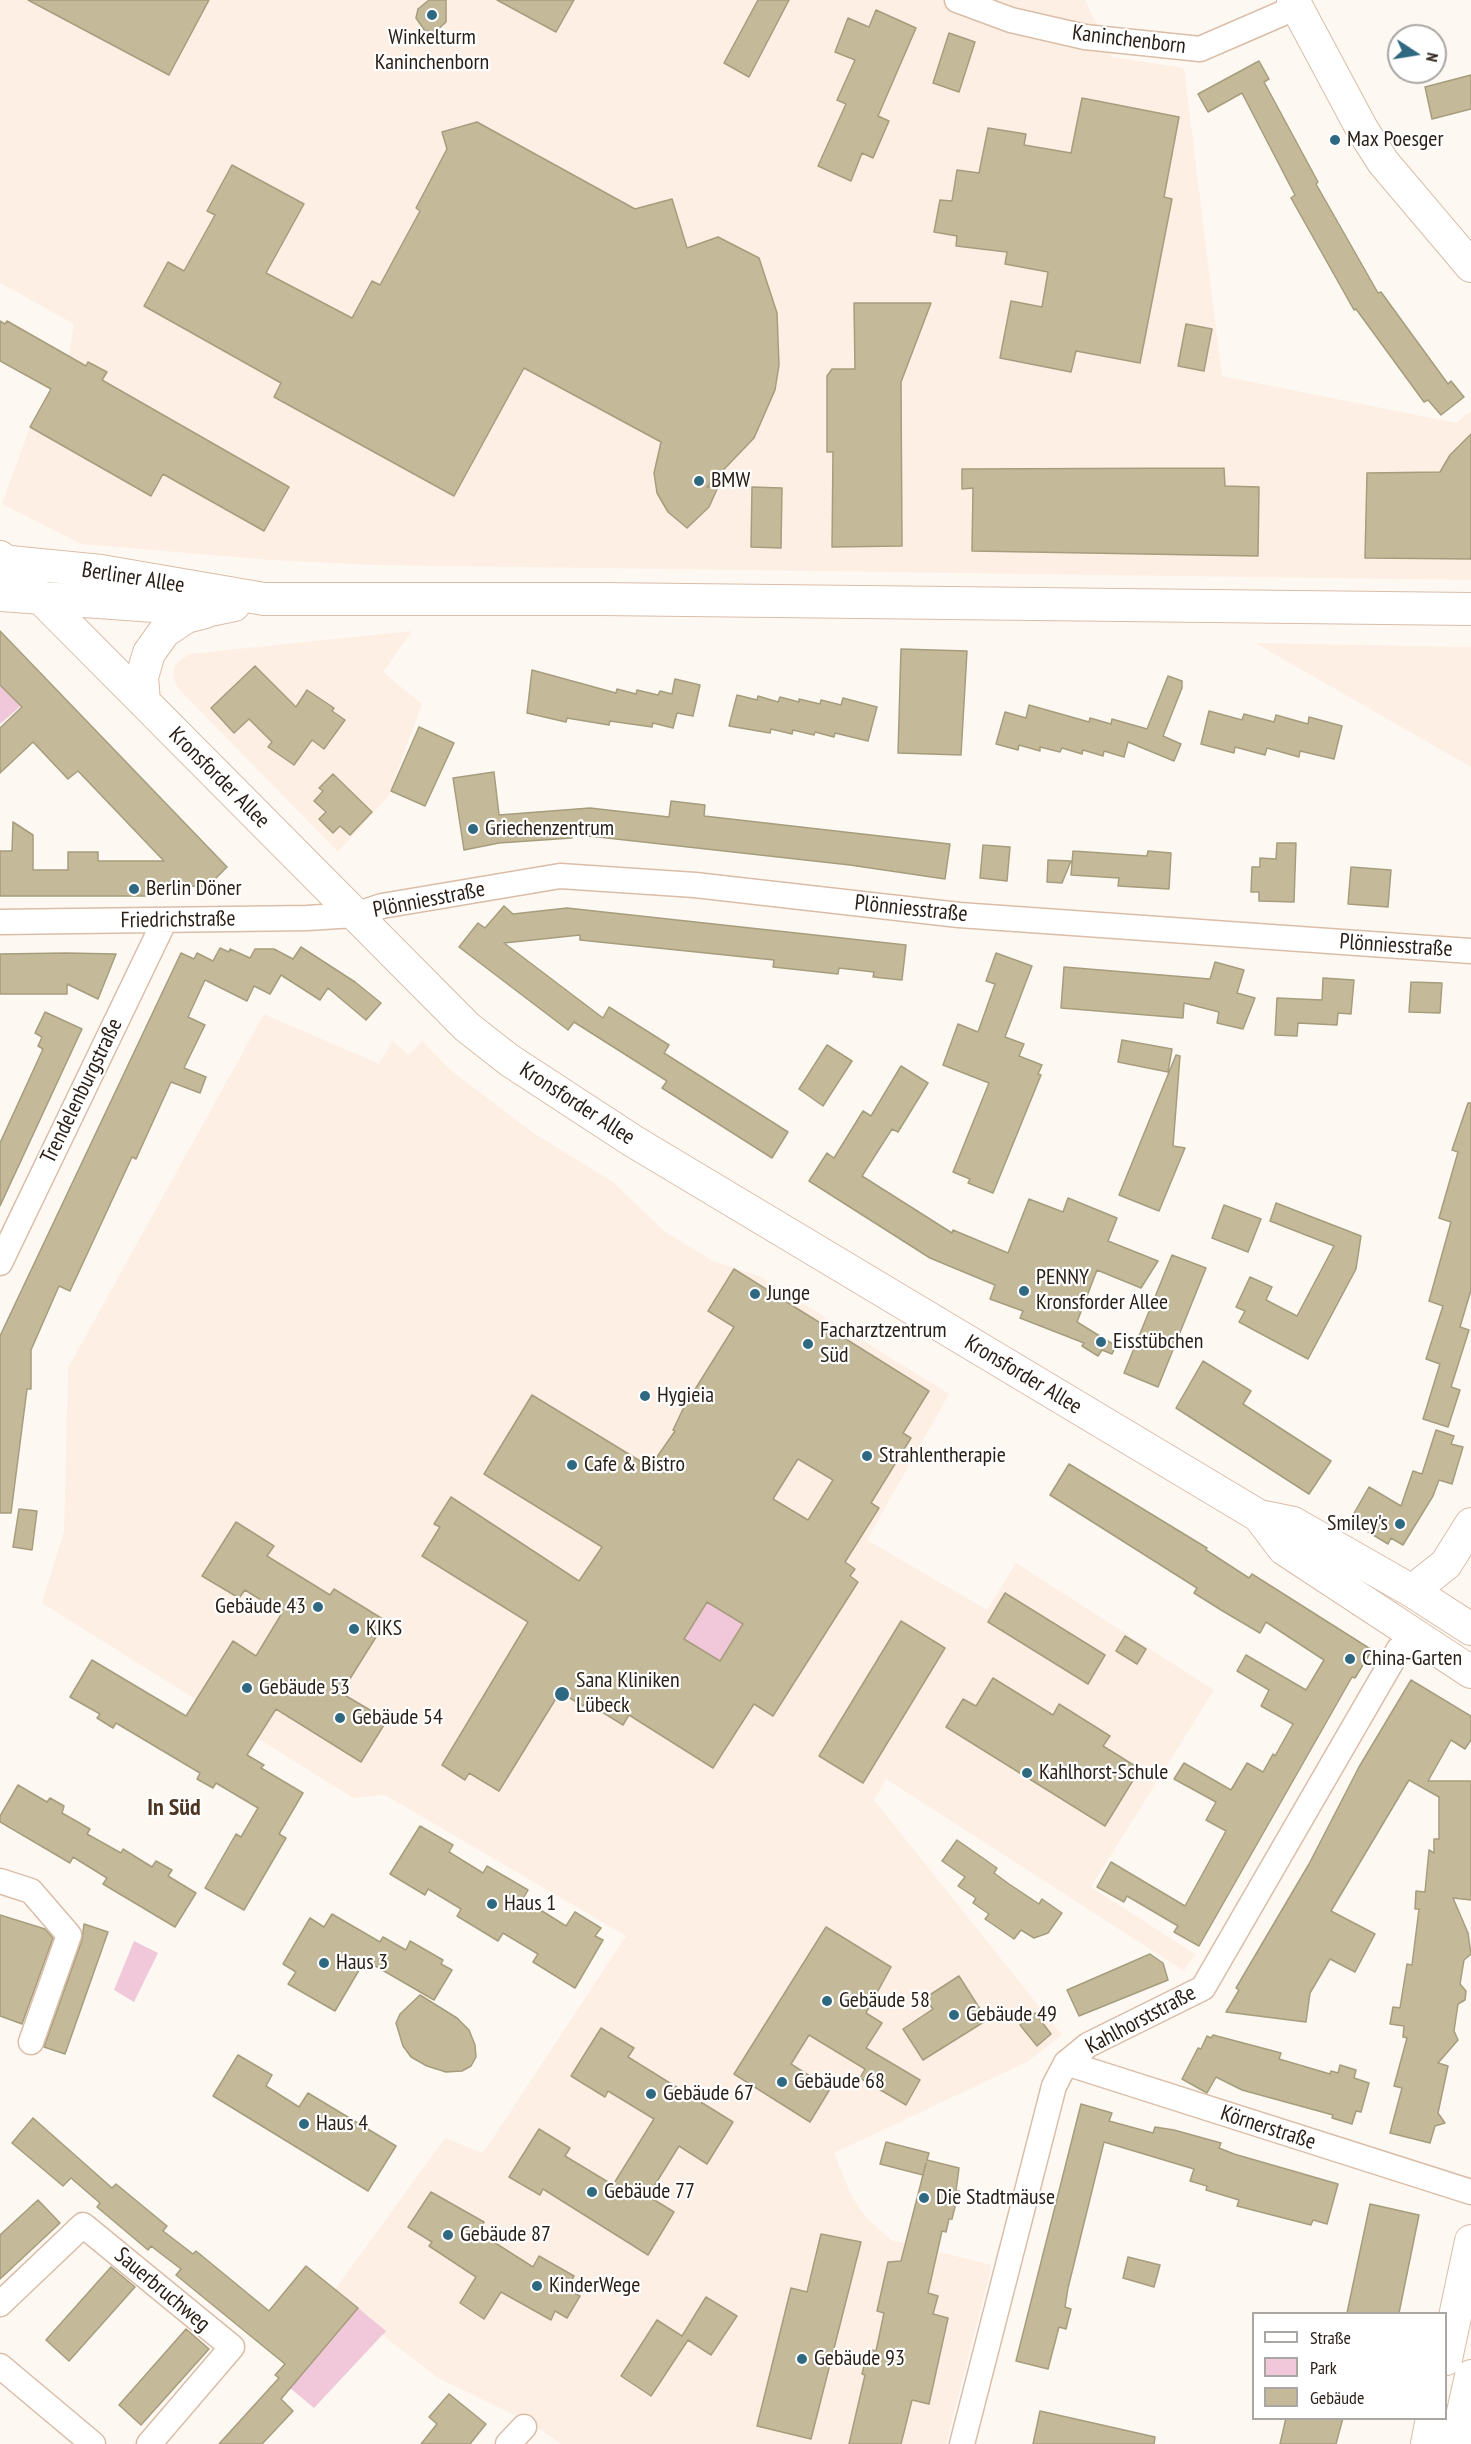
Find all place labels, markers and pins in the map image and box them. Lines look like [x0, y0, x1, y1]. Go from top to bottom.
marker: Winkelturm Kaninchenborn [425, 8, 439, 22]
place label: Winkelturm Kaninchenborn [375, 25, 489, 76]
place label: Max Poesger [1347, 127, 1443, 153]
marker: Max Poesger [1328, 133, 1342, 147]
place label: BMW [711, 468, 750, 494]
marker: BMW [692, 474, 706, 488]
place label: Griechenzentrum [485, 816, 614, 842]
marker: Griechenzentrum [466, 822, 480, 836]
place label: Berlin Döner [146, 876, 242, 902]
marker: Berlin Döner [127, 882, 141, 896]
place label: PENNY Kronsforder Allee [1036, 1265, 1168, 1316]
place label: Junge [767, 1281, 810, 1307]
marker: PENNY Kronsforder Allee [1017, 1284, 1031, 1298]
marker: Junge [748, 1287, 762, 1301]
place label: Facharztzentrum Süd [820, 1318, 947, 1370]
place label: Eisstübchen [1113, 1329, 1203, 1355]
marker: Eisstübchen [1094, 1335, 1108, 1349]
marker: Facharztzentrum Süd [801, 1337, 815, 1351]
place label: Hygieia [657, 1383, 714, 1409]
marker: Hygieia [638, 1389, 652, 1403]
place label: Strahlentherapie [879, 1443, 1006, 1469]
marker: Strahlentherapie [860, 1449, 874, 1463]
place label: Cafe & Bistro [584, 1452, 685, 1478]
marker: Cafe & Bistro [565, 1458, 579, 1472]
place label: Smiley's [1327, 1511, 1388, 1537]
marker: Smiley's [1393, 1517, 1407, 1531]
place label: Gebäude 43 [215, 1594, 306, 1620]
marker: Gebäude 43 [311, 1600, 325, 1614]
place label: KIKS [366, 1616, 402, 1642]
marker: KIKS [347, 1622, 361, 1636]
place label: China-Garten [1362, 1646, 1462, 1672]
marker: China-Garten [1343, 1652, 1357, 1666]
place label: Sana Kliniken Lübeck [576, 1668, 680, 1720]
place label: Gebäude 53 [259, 1675, 350, 1701]
marker: Gebäude 53 [240, 1681, 254, 1695]
marker: Sana Kliniken Lübeck [553, 1685, 571, 1703]
place label: Gebäude 54 [352, 1705, 443, 1731]
marker: Gebäude 54 [333, 1711, 347, 1725]
place label: Kahlhorst-Schule [1039, 1760, 1168, 1786]
marker: Kahlhorst-Schule [1020, 1766, 1034, 1780]
place label: Haus 1 [504, 1891, 556, 1917]
marker: Haus 1 [485, 1897, 499, 1911]
place label: Haus 3 [336, 1950, 388, 1976]
marker: Haus 3 [317, 1956, 331, 1970]
place label: Gebäude 58 [839, 1988, 930, 2014]
marker: Gebäude 58 [820, 1994, 834, 2008]
place label: Gebäude 49 [966, 2002, 1057, 2028]
marker: Gebäude 49 [947, 2008, 961, 2022]
place label: Gebäude 68 [794, 2069, 885, 2095]
marker: Gebäude 68 [775, 2075, 789, 2089]
place label: Gebäude 67 [663, 2081, 754, 2107]
marker: Gebäude 67 [644, 2087, 658, 2101]
place label: Haus 4 [316, 2111, 368, 2137]
marker: Haus 4 [297, 2117, 311, 2131]
place label: Gebäude 77 [604, 2179, 695, 2205]
marker: Gebäude 77 [585, 2185, 599, 2199]
place label: Die Stadtmäuse [936, 2185, 1055, 2211]
marker: Die Stadtmäuse [917, 2191, 931, 2205]
place label: Gebäude 87 [460, 2222, 551, 2248]
marker: Gebäude 87 [441, 2228, 455, 2242]
place label: KinderWege [549, 2273, 640, 2299]
marker: KinderWege [530, 2279, 544, 2293]
place label: Gebäude 93 [814, 2346, 905, 2372]
marker: Gebäude 93 [795, 2352, 809, 2366]

